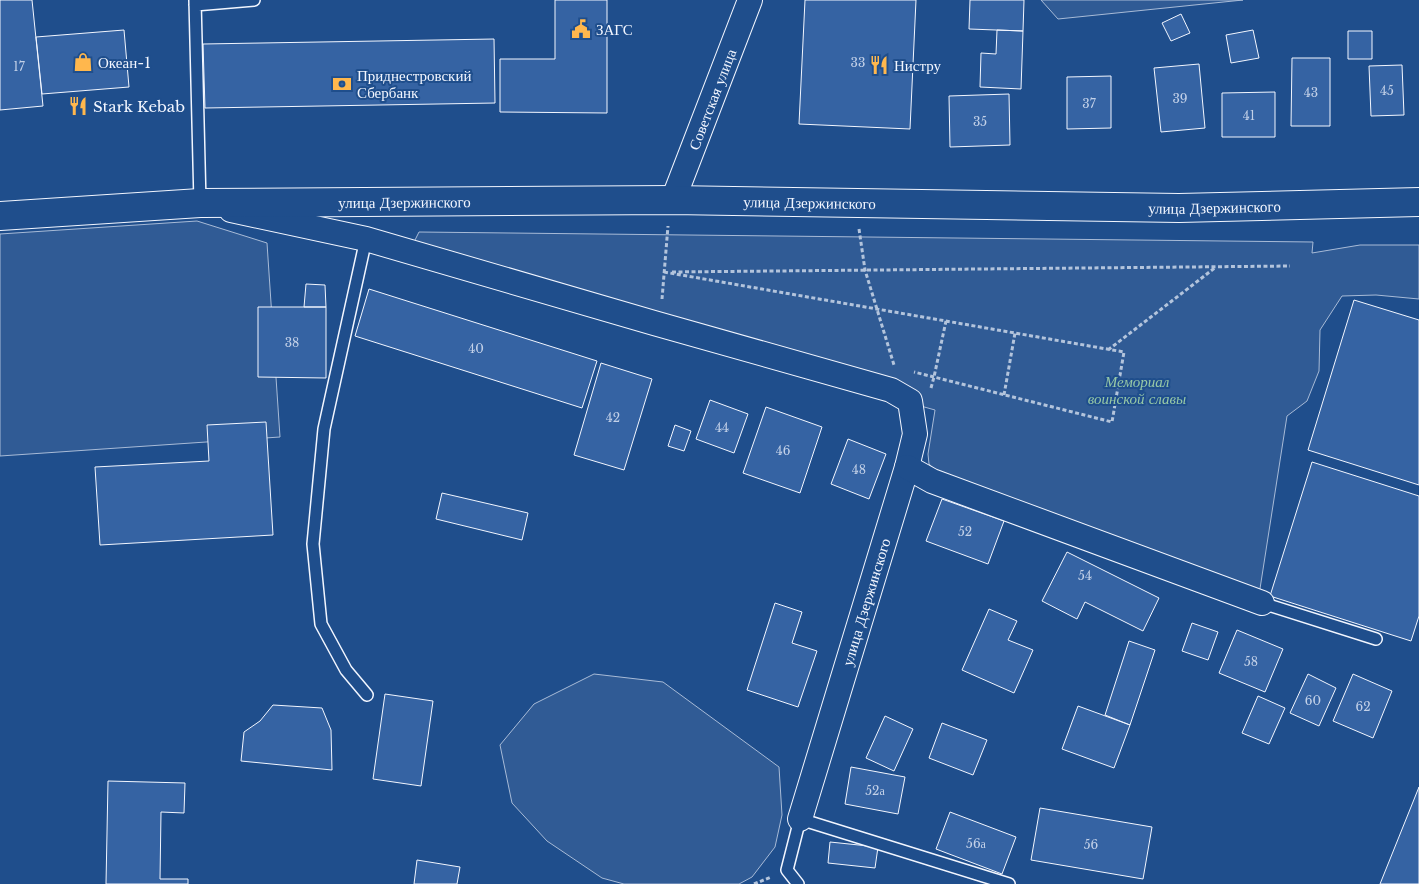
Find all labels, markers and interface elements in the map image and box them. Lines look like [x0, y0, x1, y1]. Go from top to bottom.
public building icon: ЗАГС [570, 18, 592, 40]
place label: ЗАГС [596, 20, 633, 39]
street label: Советская улица [684, 46, 740, 152]
shop icon: Океан-1 [72, 51, 94, 73]
place label: Океан-1 [98, 53, 151, 72]
restaurant icon: Нистру [868, 54, 890, 76]
house number: 33 [851, 55, 865, 70]
place label: Нистру [894, 56, 942, 75]
house number: 17 [13, 59, 26, 74]
place label: Приднестровский Сбербанк [357, 66, 471, 102]
bank icon: Приднестровский Сбербанк [331, 73, 353, 95]
house number: 45 [1380, 83, 1394, 98]
house number: 43 [1304, 85, 1318, 100]
house number: 39 [1172, 91, 1188, 106]
restaurant icon: Stark Kebab [67, 95, 89, 117]
house number: 37 [1082, 96, 1097, 111]
place label: Stark Kebab [93, 97, 185, 116]
house number: 41 [1243, 108, 1255, 123]
house number: 35 [973, 114, 987, 129]
street label: улица Дзержинского [338, 192, 471, 212]
street label: улица Дзержинского [743, 192, 876, 213]
street label: улица Дзержинского [1148, 196, 1281, 218]
house number: 38 [285, 335, 299, 350]
house number: 40 [468, 341, 484, 356]
park label: Мемориал воинской славы [1088, 372, 1186, 408]
house number: 42 [606, 410, 620, 425]
house number: 44 [715, 420, 729, 435]
house number: 46 [776, 443, 791, 458]
house number: 48 [852, 462, 866, 477]
house number: 52 [958, 524, 972, 539]
street label: улица Дзержинского [838, 536, 894, 668]
house number: 54 [1078, 568, 1092, 583]
house number: 58 [1244, 654, 1258, 669]
house number: 60 [1305, 693, 1321, 708]
house number: 62 [1355, 699, 1371, 714]
house number: 52а [865, 783, 885, 798]
house number: 56а [966, 836, 987, 851]
house number: 56 [1084, 837, 1099, 852]

